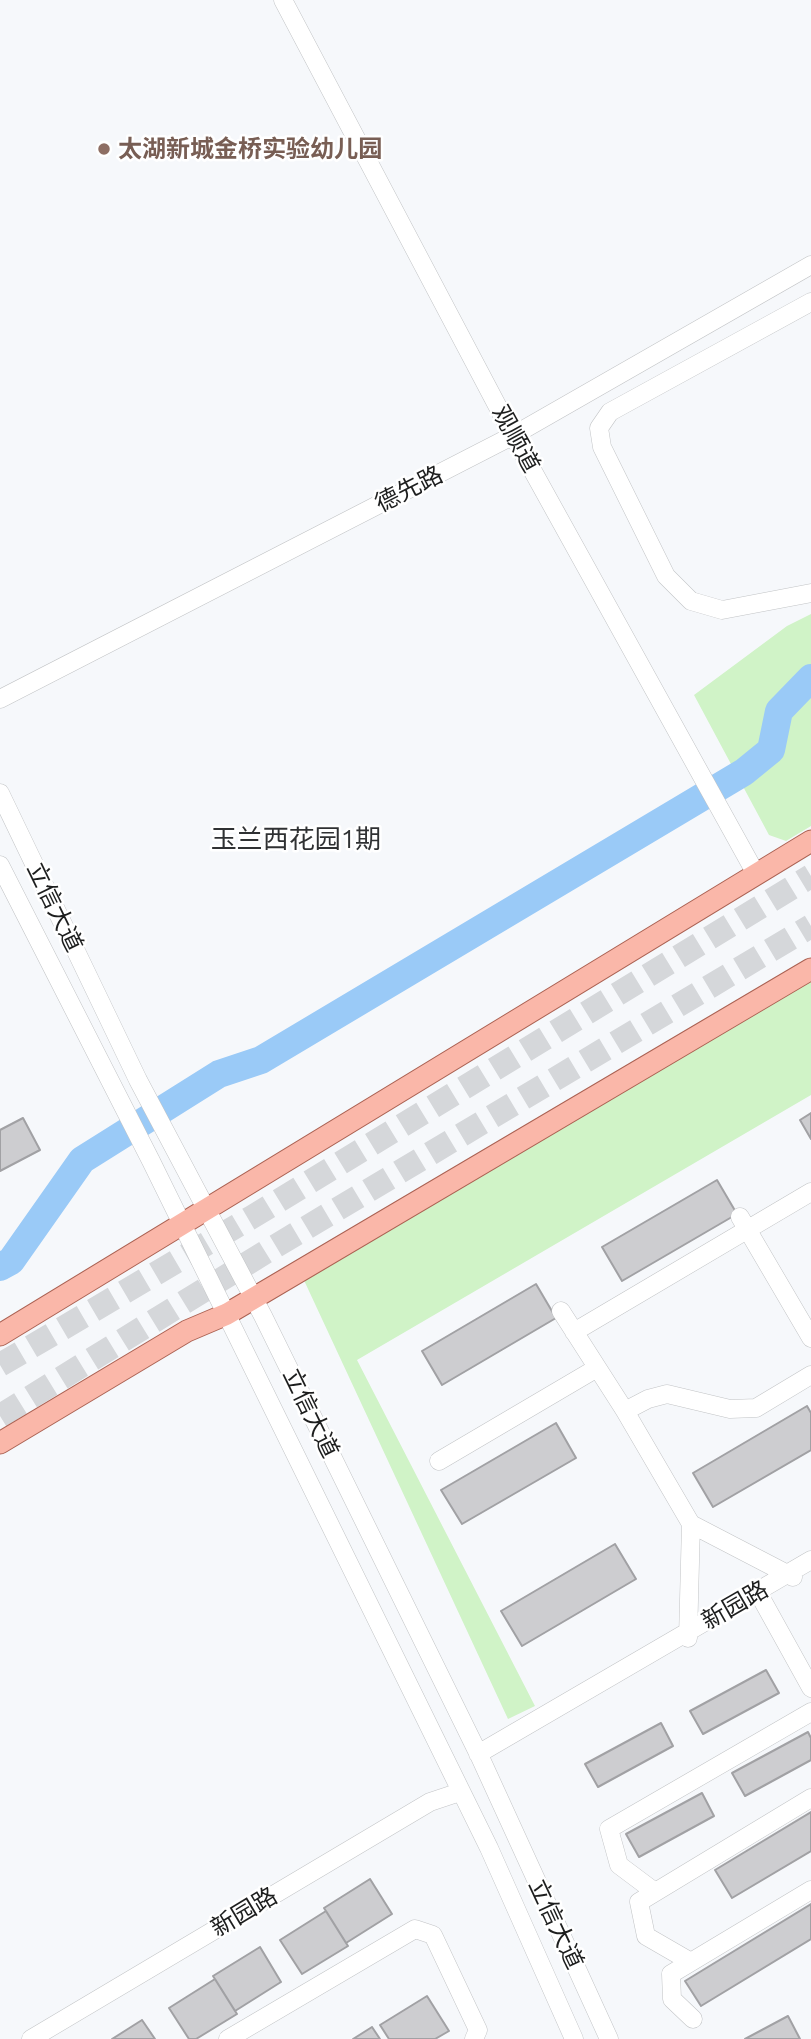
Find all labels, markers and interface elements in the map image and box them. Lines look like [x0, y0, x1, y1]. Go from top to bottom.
place label: 太湖新城金桥实验幼儿园 [118, 135, 382, 163]
marker: 太湖新城金桥实验幼儿园 [96, 141, 112, 157]
street label: 观顺道 [486, 401, 546, 477]
street label: 德先路 [370, 460, 448, 518]
district label: 玉兰西花园1期 [211, 823, 381, 855]
street label: 立信大道 [21, 858, 89, 956]
street label: 立信大道 [277, 1364, 345, 1462]
street label: 新园路 [697, 1575, 773, 1635]
street label: 立信大道 [523, 1874, 589, 1974]
street label: 新园路 [206, 1881, 282, 1943]

